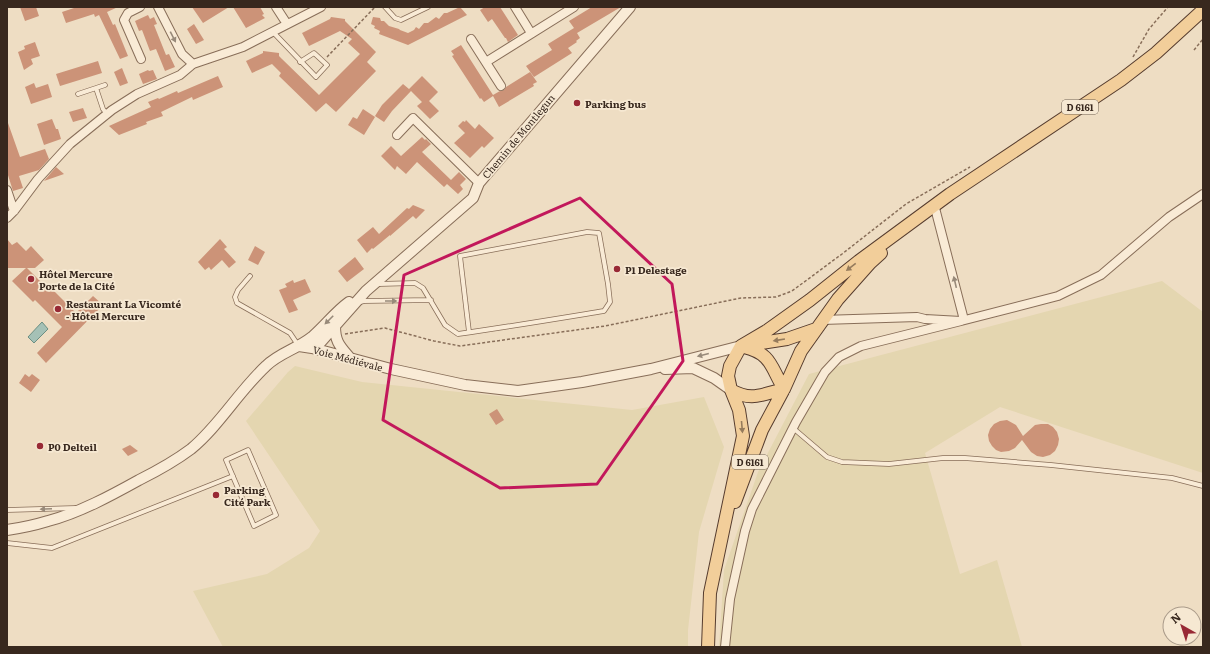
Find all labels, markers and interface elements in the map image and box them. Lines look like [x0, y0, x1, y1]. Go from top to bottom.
one-way arrow [170, 31, 176, 43]
street label: Chemin de Montlegun [478, 90, 558, 182]
place label: Parking bus [585, 96, 646, 111]
marker: Parking bus [572, 98, 582, 108]
road number: D 6161 [1062, 100, 1098, 114]
place label: P1 Delestage [625, 262, 687, 277]
one-way arrow [846, 263, 857, 272]
marker: P1 Delestage [612, 264, 622, 274]
place label: Hôtel Mercure Porte de la Cité [39, 266, 115, 293]
marker: Hôtel Mercure Porte de la Cité [26, 274, 36, 284]
one-way arrow [951, 276, 957, 288]
place label: Restaurant La Vicomté - Hôtel Mercure [66, 296, 181, 323]
one-way arrow [385, 298, 398, 304]
marker: Restaurant La Vicomté - Hôtel Mercure [53, 304, 63, 314]
one-way arrow [324, 315, 334, 325]
one-way arrow [773, 337, 785, 343]
street label: Voie Médiévale [311, 341, 385, 375]
one-way arrow [696, 353, 709, 359]
one-way arrow [739, 421, 745, 433]
place label: P0 Delteil [48, 439, 97, 454]
marker: P0 Delteil [35, 441, 45, 451]
road number: D 6161 [732, 455, 768, 469]
place label: Parking Cité Park [224, 482, 271, 509]
marker: Parking Cité Park [211, 490, 221, 500]
one-way arrow [39, 506, 52, 512]
north arrow [1162, 606, 1202, 646]
text: N [1166, 608, 1184, 627]

